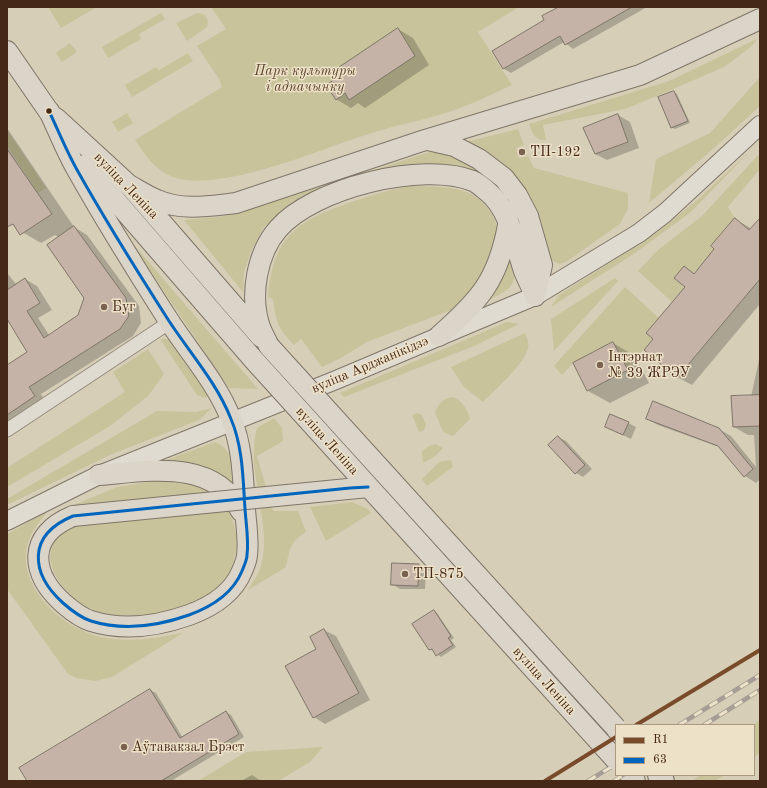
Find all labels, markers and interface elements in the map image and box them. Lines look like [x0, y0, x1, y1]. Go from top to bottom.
park label: Парк культуры і адпачынку [254, 63, 356, 96]
unlabelled marker [44, 106, 54, 116]
place label: ТП-192 [530, 144, 581, 160]
marker: ТП-192 [517, 147, 527, 157]
street label: вуліца Леніна [90, 149, 162, 223]
place label: Буг [112, 299, 135, 315]
marker: Буг [99, 302, 109, 312]
street label: вуліца Арджанікідзэ [309, 333, 431, 397]
place label: Інтэрнат № 39 ЖРЭУ [608, 349, 690, 382]
marker: Інтэрнат № 39 ЖРЭУ [595, 360, 605, 370]
street label: вуліца Леніна [292, 403, 362, 479]
place label: ТП-875 [413, 566, 464, 582]
marker: ТП-875 [400, 569, 410, 579]
street label: вуліца Леніна [509, 643, 579, 719]
legend [615, 724, 755, 776]
text: R1 [653, 734, 669, 746]
place label: Аўтавакзал Брэст [132, 739, 244, 755]
marker: Аўтавакзал Брэст [119, 742, 129, 752]
text: 63 [653, 754, 667, 766]

